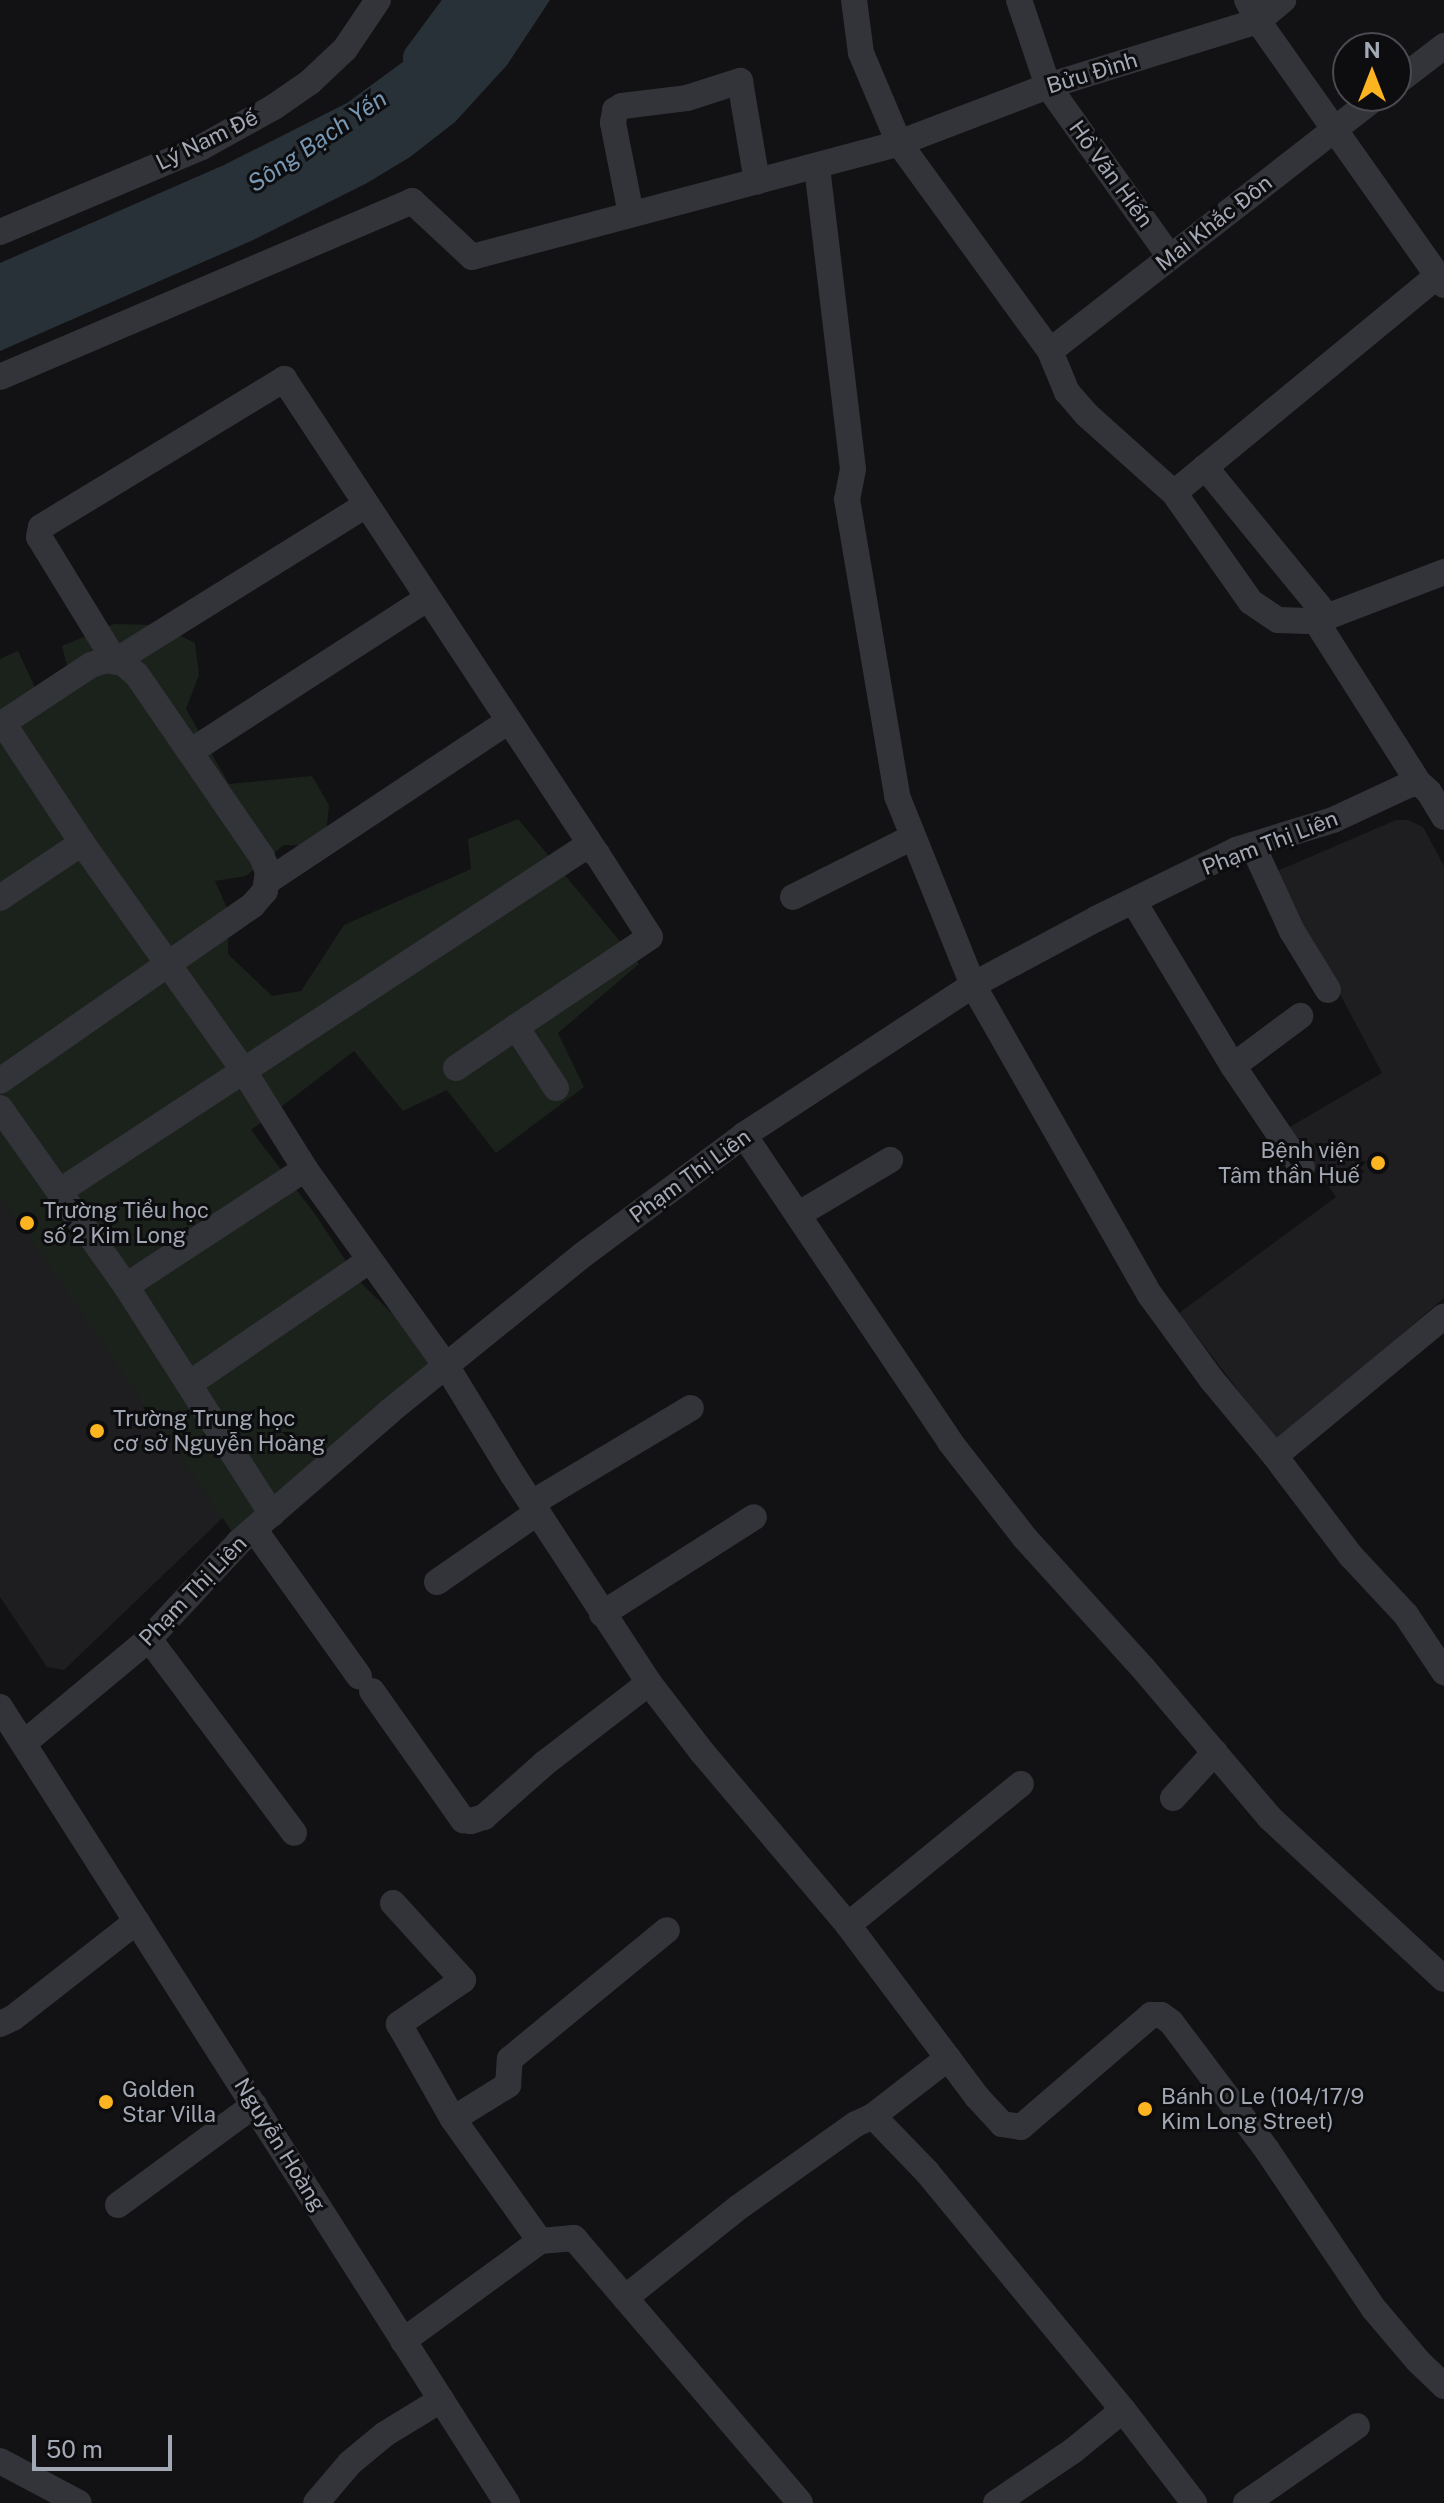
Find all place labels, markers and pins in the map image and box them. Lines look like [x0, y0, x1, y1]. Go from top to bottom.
place label: Bệnh viện Tâm thần Huế [1218, 1137, 1360, 1188]
marker: Bệnh viện Tâm thần Huế [1367, 1152, 1389, 1174]
place label: Trường Tiểu học số 2 Kim Long [43, 1197, 209, 1248]
marker: Trường Tiểu học số 2 Kim Long [18, 1214, 36, 1232]
place label: Trường Trung học cơ sở Nguyễn Hoàng [113, 1405, 325, 1456]
marker: Trường Trung học cơ sở Nguyễn Hoàng [88, 1422, 106, 1440]
place label: Golden Star Villa [122, 2076, 216, 2128]
place label: Bánh O Le (104/17/9 Kim Long Street) [1161, 2083, 1364, 2134]
marker: Golden Star Villa [97, 2093, 115, 2111]
marker: Bánh O Le (104/17/9 Kim Long Street) [1136, 2100, 1154, 2118]

